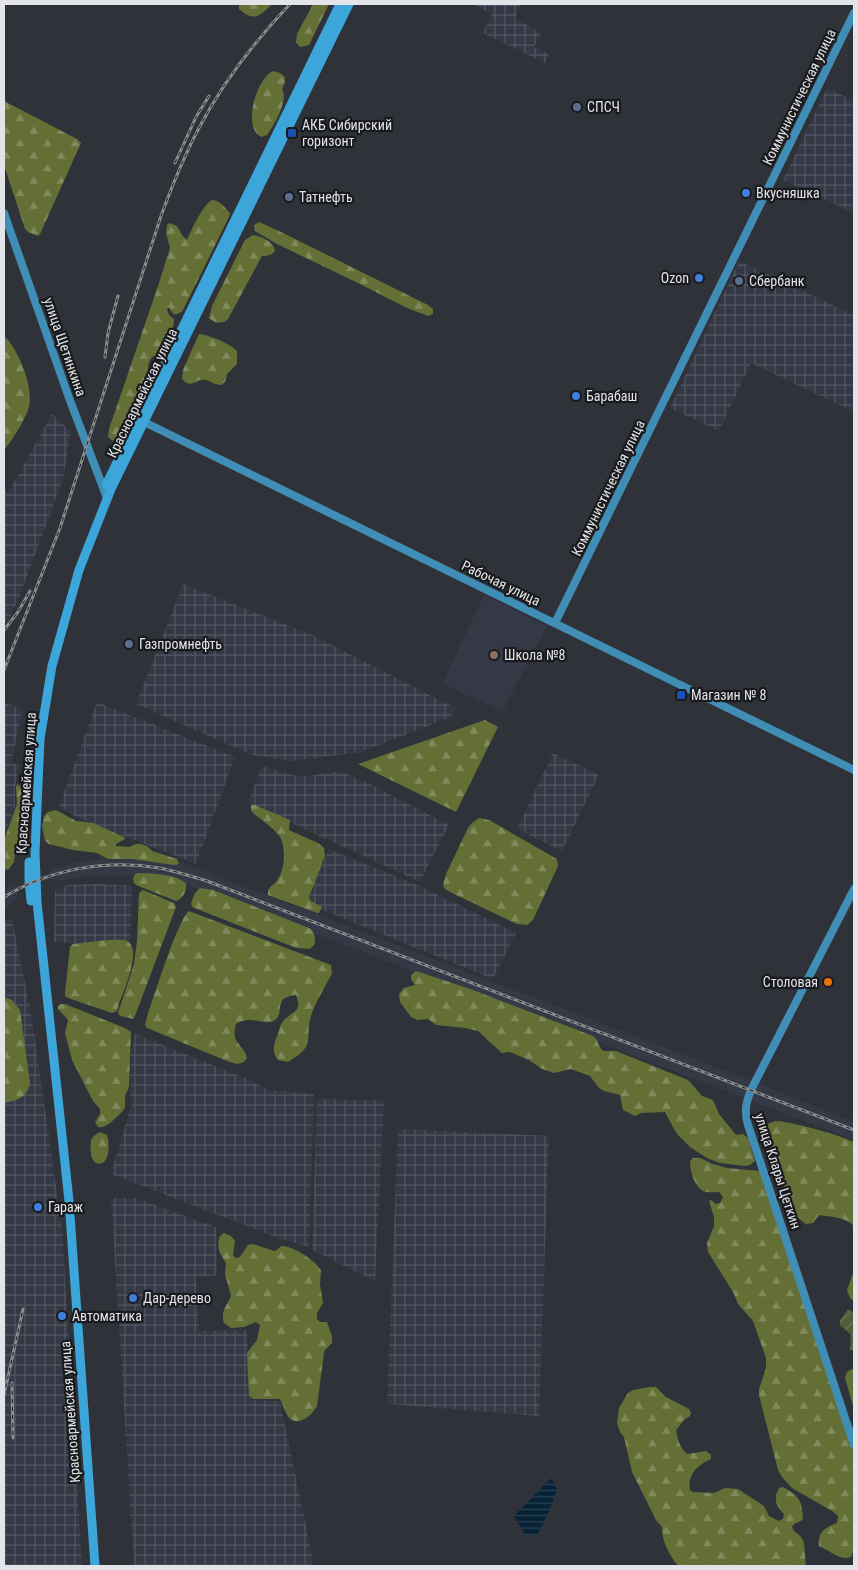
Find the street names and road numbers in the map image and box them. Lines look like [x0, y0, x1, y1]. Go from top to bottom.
street label: Коммунистическая улица [759, 26, 839, 168]
street label: улица Щетинкина [41, 296, 89, 398]
street label: Красноармейская улица [104, 326, 180, 460]
street label: Коммунистическая улица [568, 417, 648, 559]
street label: Рабочая улица [459, 557, 543, 609]
street label: Красноармейская улица [13, 712, 39, 854]
street label: улица Клары Цеткин [752, 1111, 804, 1231]
street label: Красноармейская улица [57, 1341, 83, 1483]

